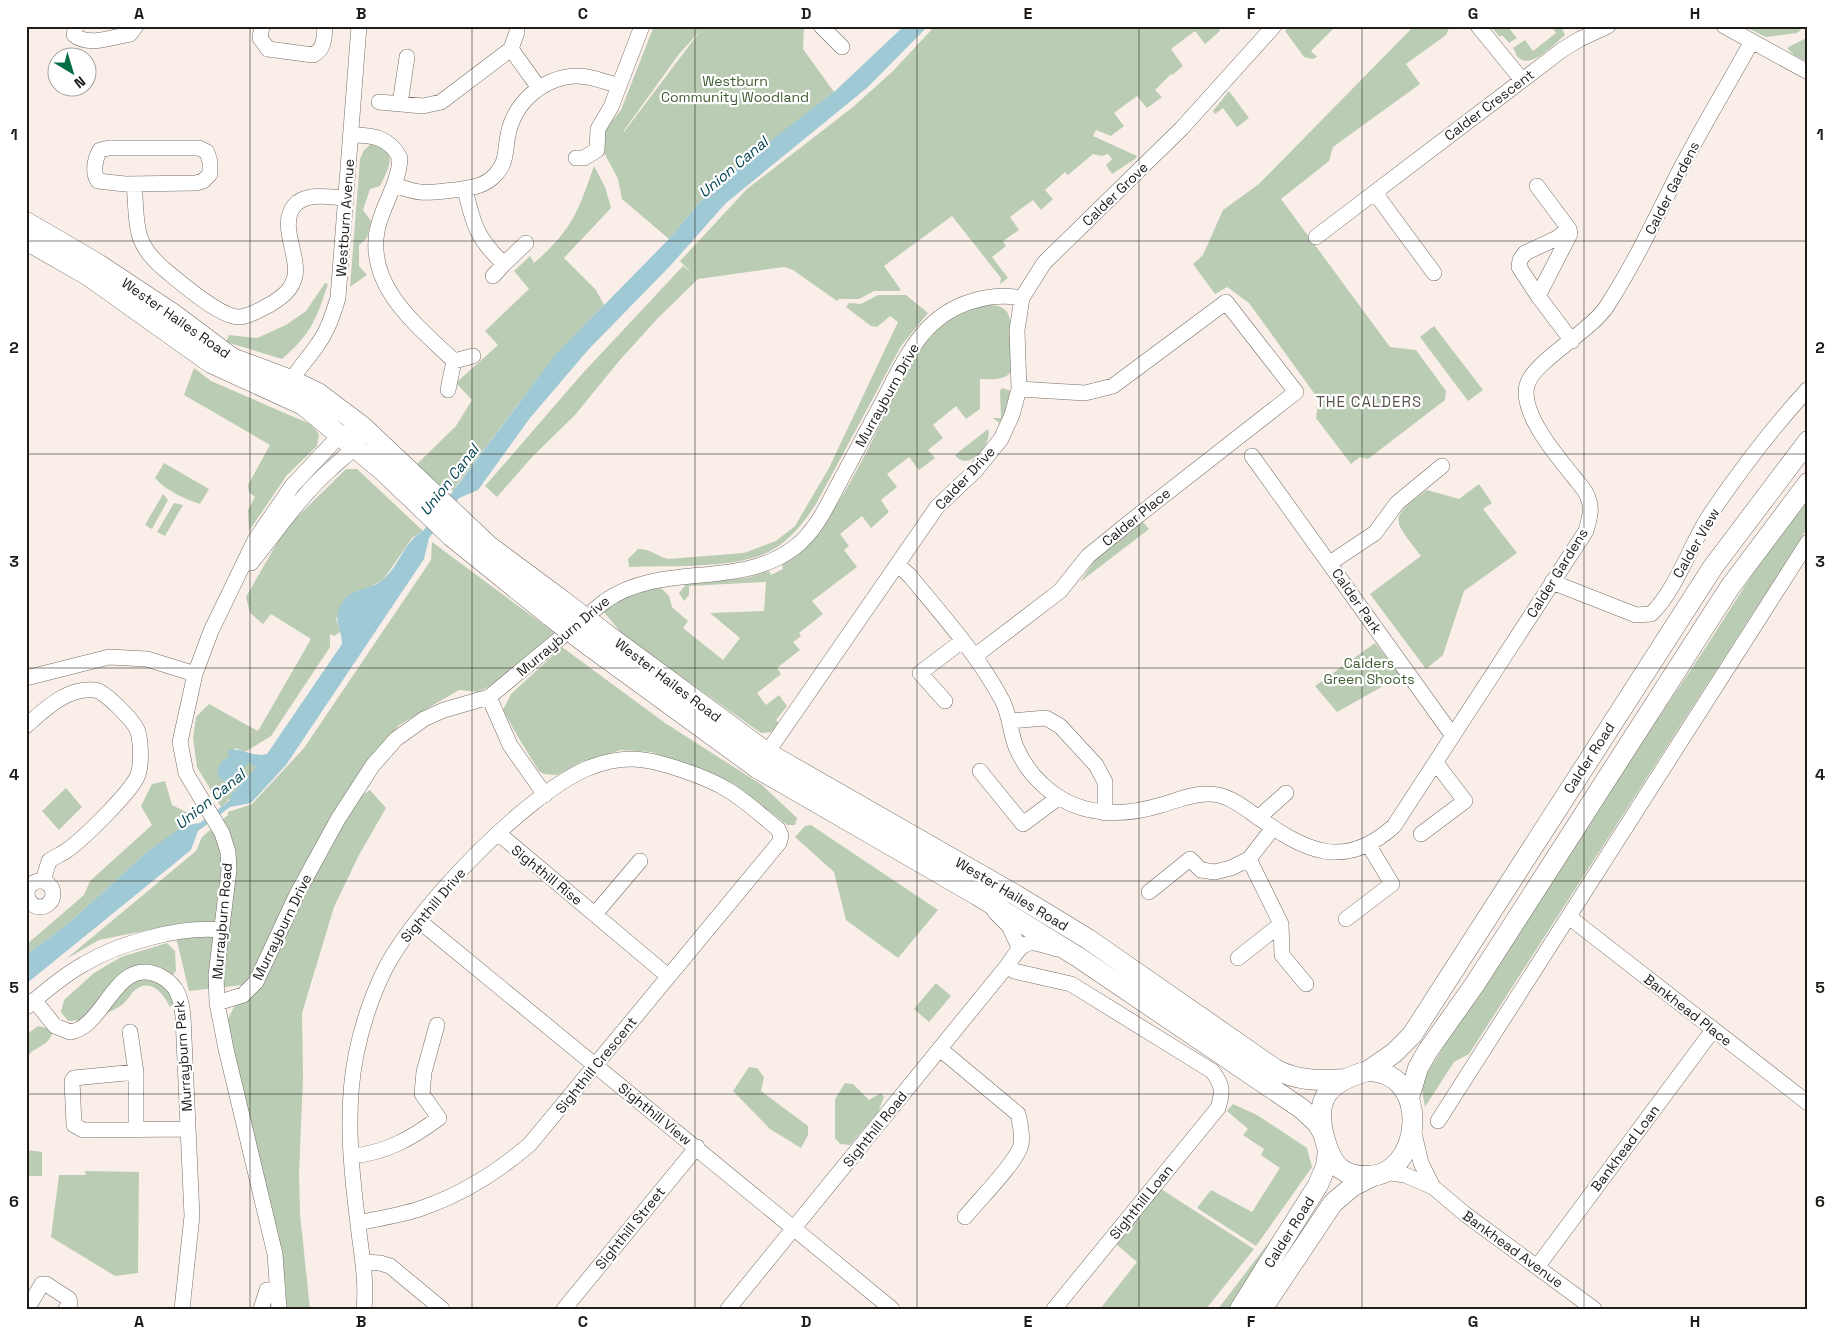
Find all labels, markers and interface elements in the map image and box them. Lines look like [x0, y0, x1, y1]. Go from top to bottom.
text: A [134, 3, 144, 24]
text: B [356, 3, 366, 24]
text: C [578, 3, 588, 24]
text: D [801, 3, 811, 24]
text: E [1024, 3, 1033, 24]
text: F [1247, 3, 1256, 24]
text: G [1468, 3, 1478, 24]
text: H [1690, 3, 1700, 24]
north arrow [48, 48, 98, 98]
street label: Calder Crescent [1441, 65, 1537, 145]
text: N [71, 72, 89, 92]
park label: Westburn Community Woodland [661, 72, 809, 106]
text: 1 [10, 124, 18, 145]
text: 1 [1816, 124, 1824, 145]
water label: Union Canal [694, 131, 773, 202]
street label: Calder Gardens [1641, 138, 1703, 238]
street label: Westburn Avenue [332, 158, 358, 278]
street label: Calder Grove [1078, 158, 1152, 230]
street label: Wester Hailes Road [118, 274, 234, 362]
text: 2 [9, 337, 19, 358]
text: 2 [1815, 337, 1825, 358]
street label: Murrayburn Drive [851, 340, 923, 450]
district label: THE CALDERS [1316, 392, 1422, 411]
water label: Union Canal [415, 439, 484, 519]
street label: Calder Drive [931, 443, 999, 513]
street label: Calder Place [1098, 484, 1174, 550]
street label: Calder View [1669, 505, 1723, 581]
street label: Calder Gardens [1522, 525, 1592, 621]
text: 3 [9, 551, 19, 572]
text: 3 [1815, 551, 1825, 572]
street label: Calder Park [1328, 565, 1386, 638]
street label: Murrayburn Drive [513, 592, 613, 680]
street label: Wester Hailes Road [611, 634, 725, 726]
park label: Calders Green Shoots [1323, 654, 1415, 688]
street label: Calder Road [1559, 719, 1619, 797]
water label: Union Canal [171, 763, 251, 833]
text: 4 [9, 764, 19, 785]
text: 4 [1815, 764, 1825, 785]
street label: Sighthill Rise [508, 841, 586, 909]
street label: Wester Hailes Road [952, 853, 1072, 935]
street label: Murrayburn Road [208, 862, 236, 980]
street label: Sighthill Drive [397, 864, 469, 946]
street label: Murrayburn Drive [248, 871, 316, 983]
street label: Bankhead Place [1640, 970, 1736, 1050]
text: 5 [9, 977, 19, 998]
text: 5 [1815, 977, 1825, 998]
street label: Murrayburn Park [170, 999, 196, 1112]
street label: Sighthill Crescent [551, 1013, 641, 1117]
street label: Sighthill View [615, 1079, 695, 1149]
street label: Sighthill Road [839, 1087, 911, 1171]
street label: Bankhead Loan [1587, 1101, 1663, 1195]
street label: Sighthill Loan [1105, 1161, 1177, 1243]
street label: Sighthill Street [591, 1183, 669, 1273]
text: 6 [9, 1191, 19, 1212]
text: 6 [1815, 1191, 1825, 1212]
street label: Calder Road [1260, 1193, 1318, 1271]
street label: Bankhead Avenue [1459, 1206, 1567, 1292]
text: A [134, 1311, 144, 1332]
text: B [356, 1311, 366, 1332]
text: C [578, 1311, 588, 1332]
text: D [801, 1311, 811, 1332]
text: E [1024, 1311, 1033, 1332]
text: F [1247, 1311, 1256, 1332]
text: G [1468, 1311, 1478, 1332]
text: H [1690, 1311, 1700, 1332]

